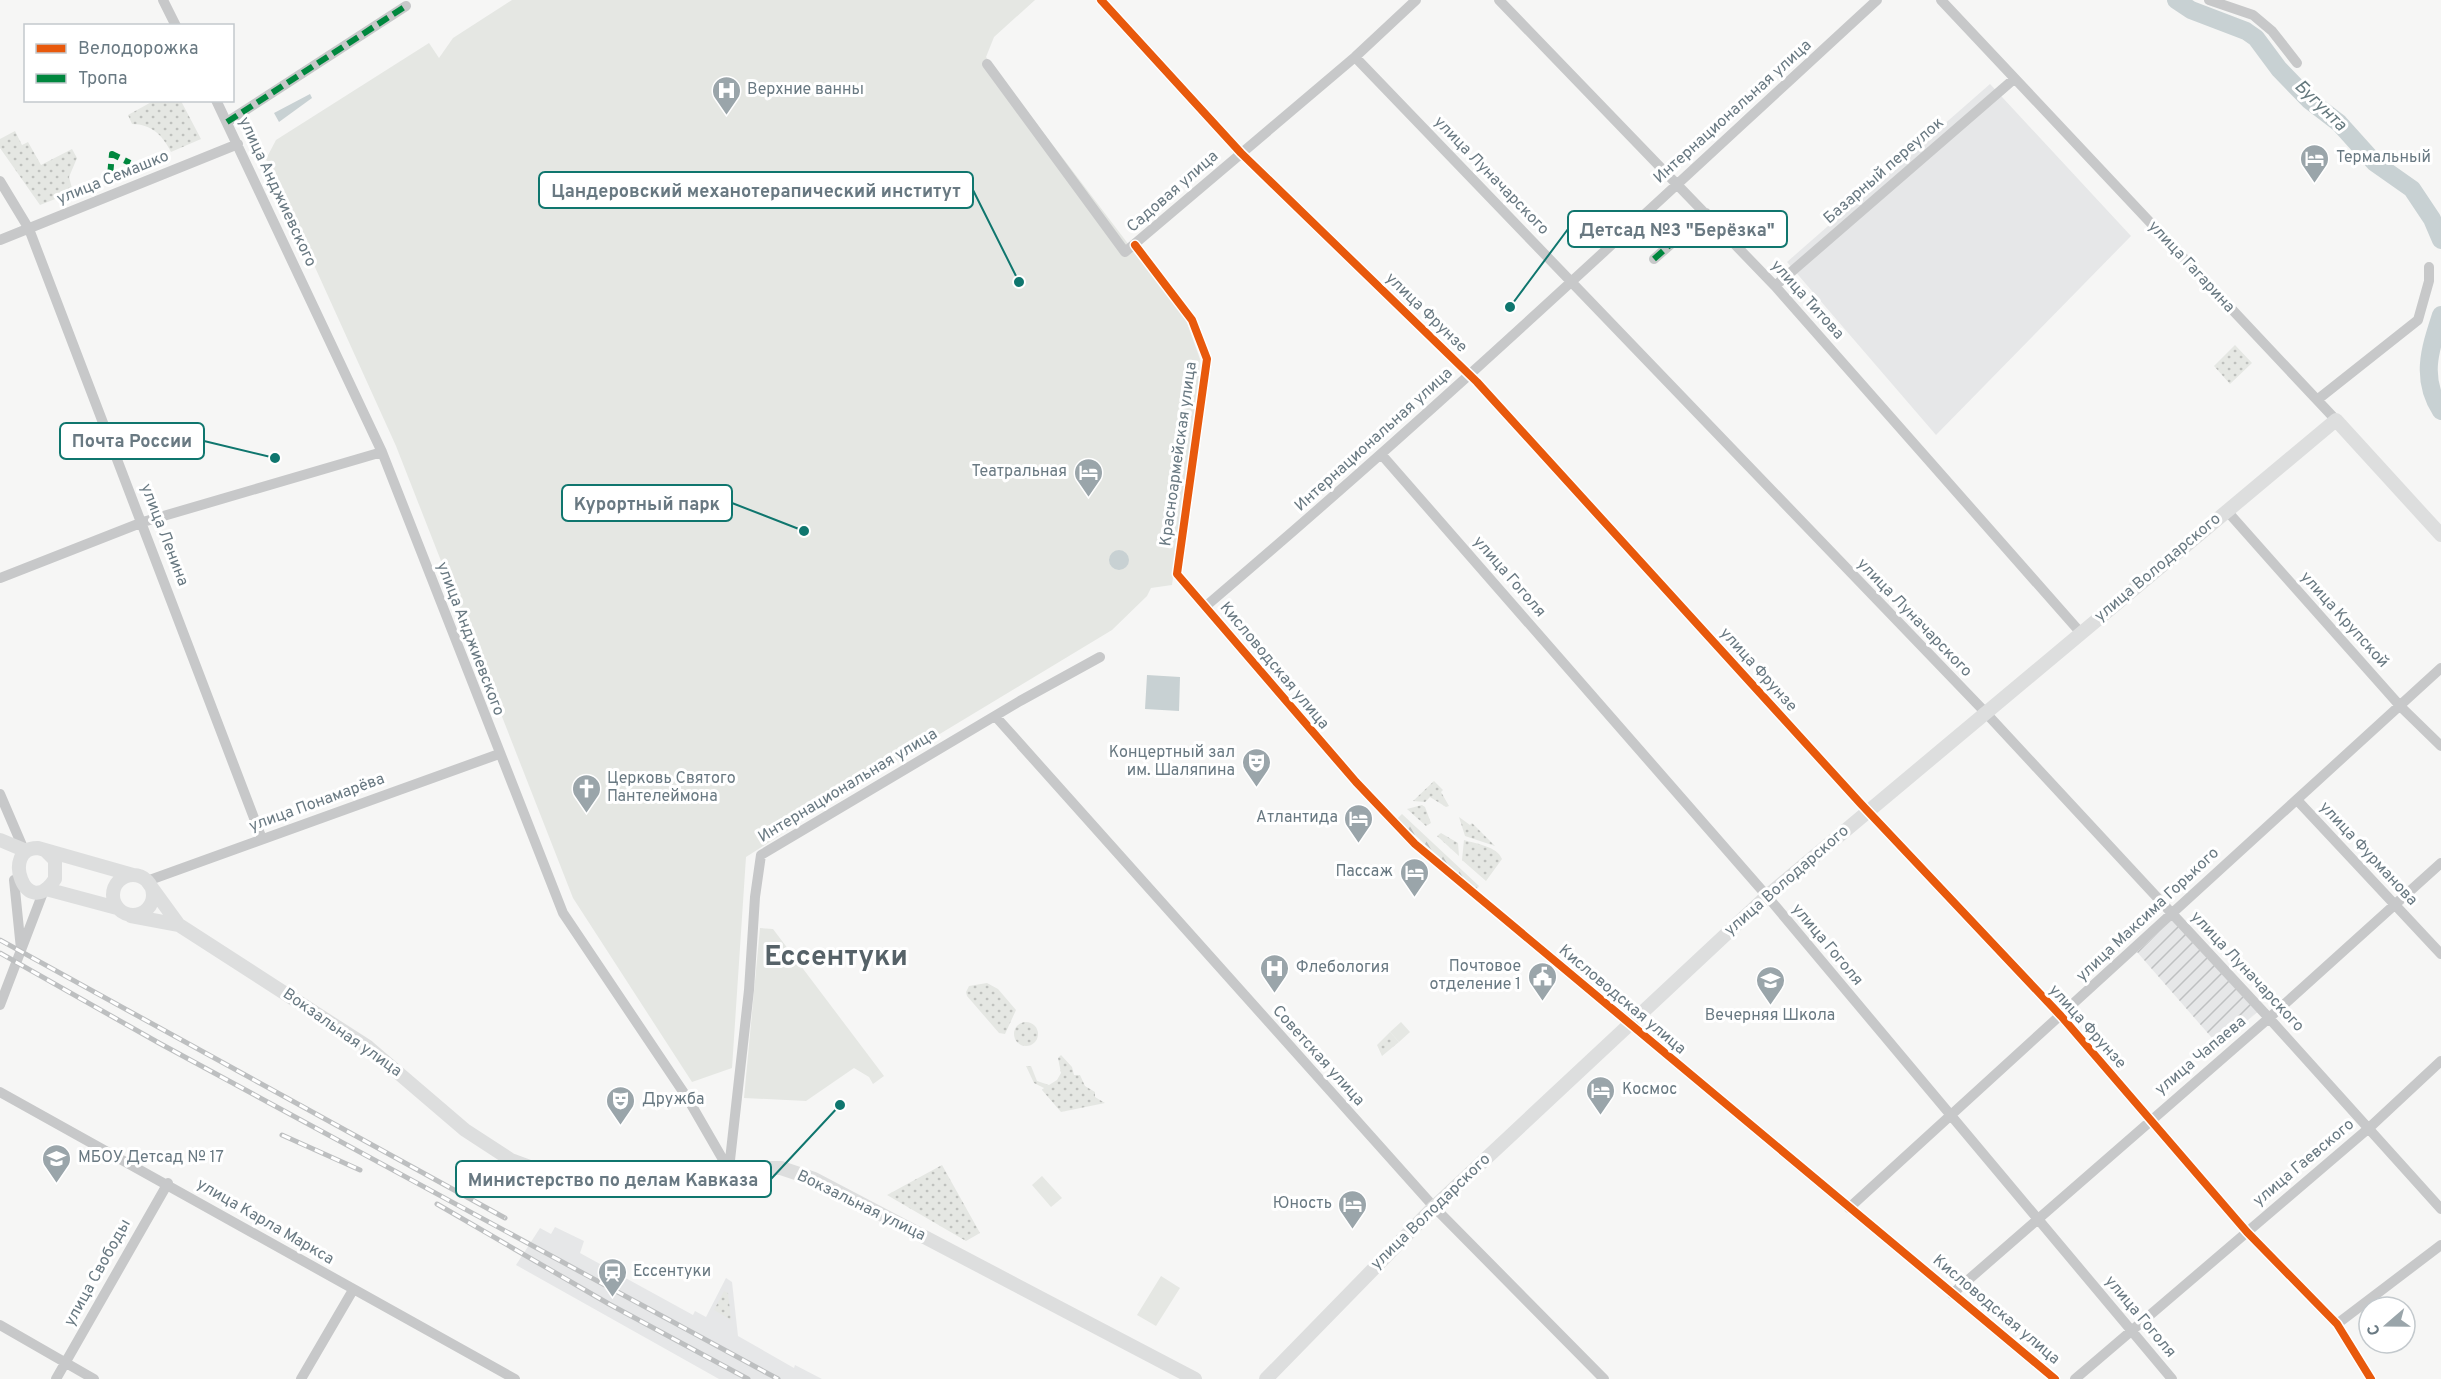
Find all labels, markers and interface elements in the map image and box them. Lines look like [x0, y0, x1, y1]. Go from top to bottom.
legend [24, 24, 234, 102]
street label: Интернациональная улица [1650, 36, 1816, 188]
text: Велодорожка [78, 38, 198, 61]
text: Тропа [78, 68, 127, 91]
hospital icon: Верхние ванны [710, 74, 742, 116]
water label: Бугунта [2289, 75, 2352, 137]
place label: Верхние ванны [747, 80, 864, 100]
street label: улица Луначарского [1429, 112, 1553, 240]
street label: Базарный переулок [1820, 113, 1948, 229]
street label: улица Анджиевского [233, 114, 321, 270]
hotel icon: Термальный [2299, 142, 2331, 184]
street label: улица Семашко [54, 146, 172, 210]
street label: Садовая улица [1123, 147, 1223, 237]
place label: Термальный [2336, 148, 2431, 168]
callout: Цандеровский механотерапический институт [539, 172, 973, 208]
text: Цандеровский механотерапический институт [551, 181, 961, 204]
callout: Детсад №3 "Берёзка" [1568, 211, 1787, 247]
street label: улица Гагарина [2143, 217, 2239, 317]
text: Детсад №3 "Берёзка" [1579, 220, 1775, 243]
street label: улица Титова [1766, 256, 1848, 344]
street label: улица Фрунзе [1381, 269, 1471, 357]
street label: Красноармейская улица [1156, 361, 1202, 547]
street label: Интернациональная улица [1291, 364, 1457, 516]
callout: Почта России [60, 423, 204, 459]
text: Почта России [72, 431, 192, 454]
hotel icon: Театральная [1072, 456, 1104, 498]
place label: Театральная [972, 462, 1067, 482]
street label: улица Ленина [135, 481, 193, 589]
callout: Курортный парк [562, 485, 732, 521]
text: Курортный парк [574, 494, 721, 517]
street label: улица Володарского [2091, 509, 2225, 627]
street label: улица Гоголя [1468, 532, 1550, 622]
street label: улица Луначарского [1852, 554, 1976, 682]
street label: улица Анджиевского [431, 559, 509, 719]
street label: улица Крупской [2295, 568, 2393, 672]
street label: Кисловодская улица [1215, 598, 1333, 734]
street label: улица Фрунзе [1715, 624, 1801, 716]
street label: Интернациональная улица [755, 724, 941, 848]
place label: Концертный зал им. Шаляпина [1109, 743, 1235, 781]
theatre icon: Концертный зал им. Шаляпина [1240, 746, 1272, 788]
street label: улица Понамарёва [246, 769, 388, 837]
place label: Церковь Святого Пантелеймона [607, 769, 736, 807]
church icon: Церковь Святого Пантелеймона [570, 772, 602, 814]
street label: улица Фурманова [2315, 798, 2421, 910]
hotel icon: Атлантида [1343, 802, 1375, 844]
place label: Атлантида [1256, 808, 1338, 828]
street label: улица Володарского [1721, 821, 1853, 941]
street label: улица Максима Горького [2072, 843, 2224, 987]
hotel icon: Пассаж [1398, 856, 1430, 898]
place label: Пассаж [1336, 862, 1393, 882]
street label: улица Гоголя [1787, 900, 1867, 990]
street label: улица Луначарского [2186, 908, 2308, 1036]
district label: Ессентуки [764, 940, 908, 976]
street label: Кисловодская улица [1554, 941, 1690, 1059]
hospital icon: Флебология [1259, 952, 1291, 994]
place label: Почтовое отделение 1 [1430, 957, 1521, 995]
place label: Флебология [1296, 958, 1389, 978]
public building icon: Почтовое отделение 1 [1526, 960, 1558, 1002]
school or university icon: Вечерняя Школа [1754, 964, 1786, 1006]
street label: улица Фрунзе [2044, 981, 2130, 1073]
street label: Вокзальная улица [279, 984, 405, 1082]
street label: Советская улица [1267, 1001, 1369, 1111]
place label: Вечерняя Школа [1705, 1006, 1835, 1026]
street label: улица Чапаева [2151, 1012, 2251, 1100]
hotel icon: Космос [1585, 1074, 1617, 1116]
place label: Космос [1622, 1080, 1677, 1100]
theatre icon: Дружба [605, 1084, 637, 1126]
place label: Дружба [642, 1090, 704, 1110]
street label: улица Гаевского [2249, 1115, 2359, 1211]
school or university icon: МБОУ Детсад № 17 [41, 1142, 73, 1184]
place label: МБОУ Детсад № 17 [78, 1148, 224, 1168]
street label: улица Володарского [1367, 1150, 1495, 1274]
callout: Министерство по делам Кавказа [456, 1161, 771, 1197]
street label: Вокзальная улица [793, 1166, 929, 1246]
text: Министерство по делам Кавказа [468, 1170, 758, 1193]
street label: улица Карла Маркса [193, 1174, 337, 1270]
hotel icon: Юность [1337, 1188, 1369, 1230]
place label: Юность [1273, 1194, 1332, 1214]
street label: улица Свободы [60, 1216, 136, 1330]
street label: Кисловодская улица [1928, 1251, 2064, 1369]
station icon: Ессентуки [596, 1256, 628, 1298]
place label: Ессентуки [633, 1262, 711, 1282]
street label: улица Гоголя [2100, 1272, 2180, 1362]
north arrow [2357, 1295, 2417, 1355]
text: С [2364, 1321, 2386, 1338]

